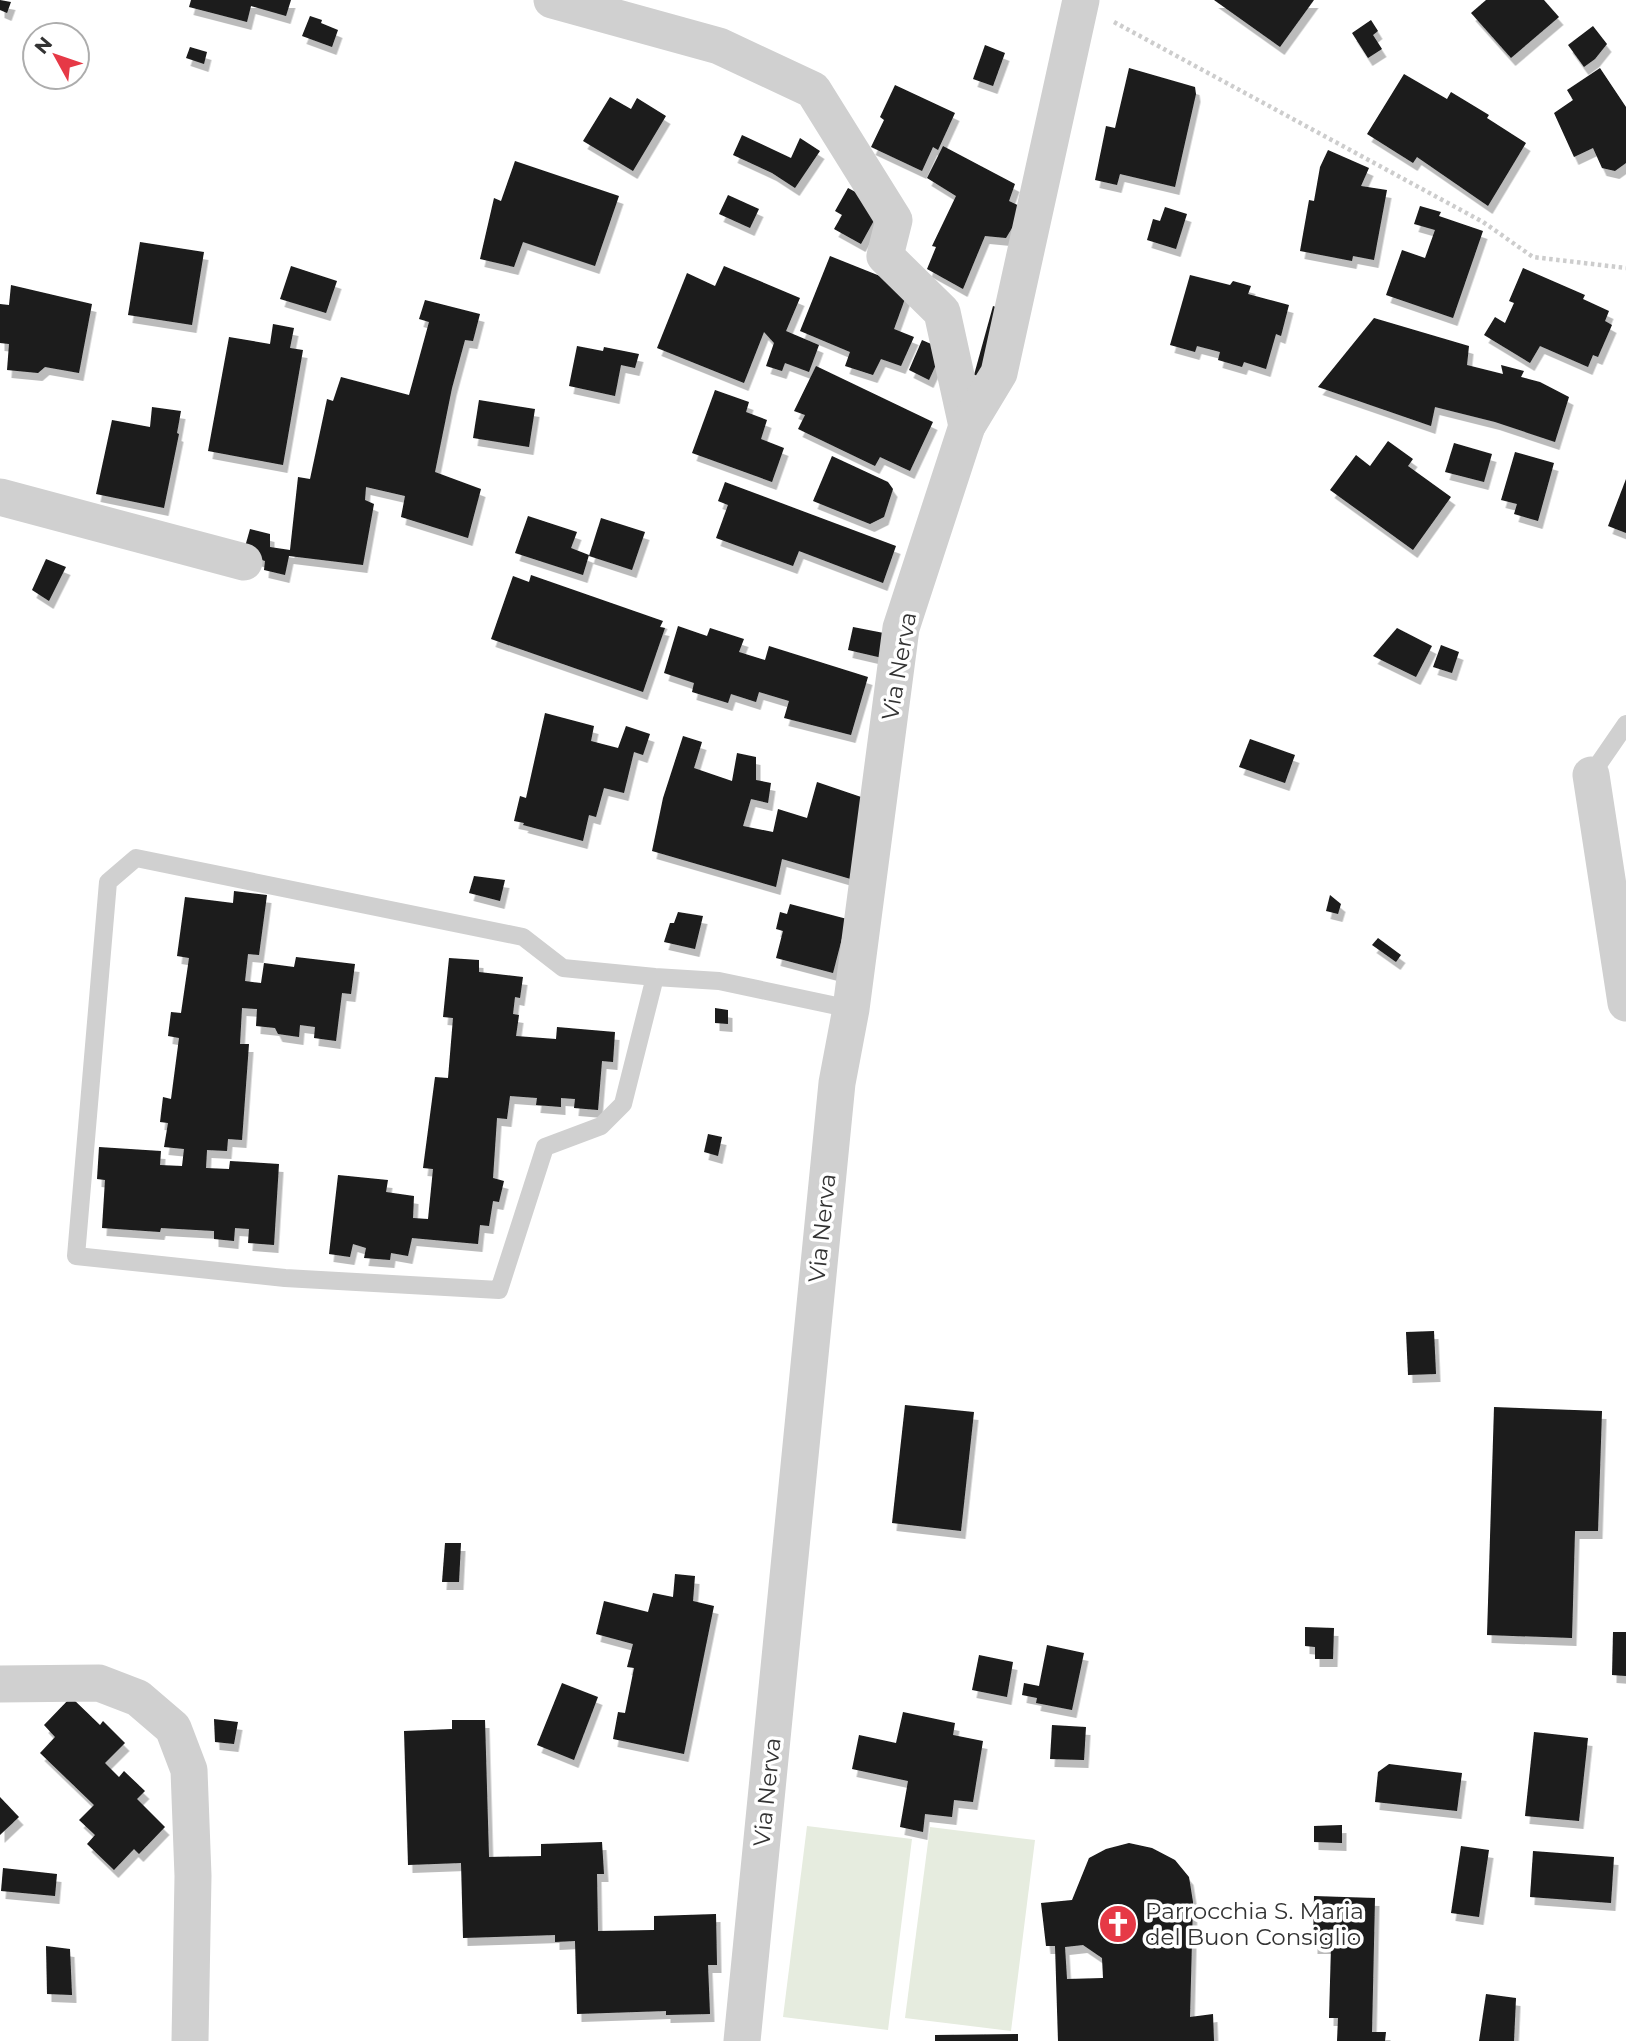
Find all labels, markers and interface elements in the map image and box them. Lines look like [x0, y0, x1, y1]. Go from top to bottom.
north arrow [21, 21, 91, 91]
text: N [30, 32, 57, 59]
street label: Via Nerva [876, 610, 922, 722]
street label: Via Nerva [802, 1172, 842, 1284]
street label: Via Nerva [747, 1736, 787, 1848]
place label: Parrocchia S. Maria del Buon Consiglio [1145, 1897, 1364, 1951]
church icon: Parrocchia S. Maria del Buon Consiglio [1097, 1903, 1139, 1945]

